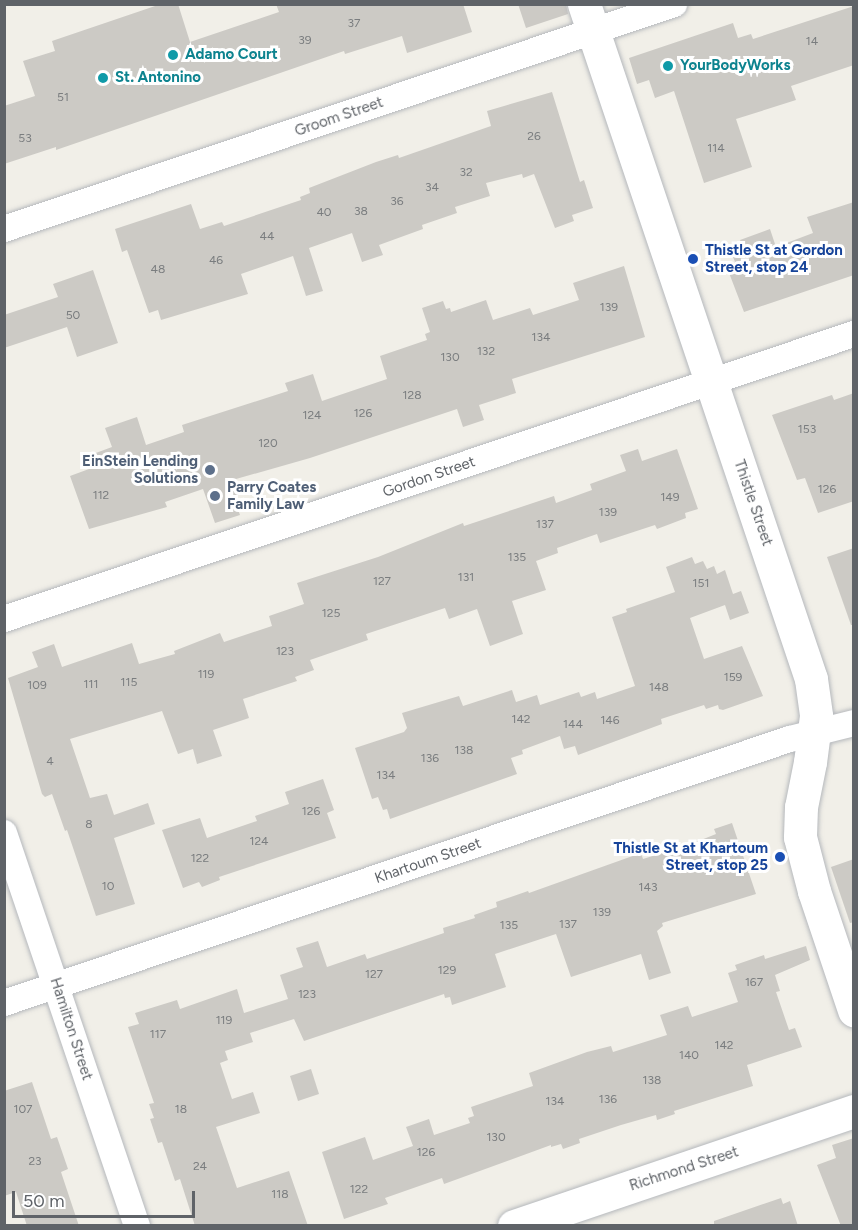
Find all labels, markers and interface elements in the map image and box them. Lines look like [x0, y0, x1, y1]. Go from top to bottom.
house number: 37 [348, 17, 360, 31]
house number: 39 [298, 34, 312, 48]
house number: 14 [806, 35, 818, 49]
place label: Adamo Court [185, 46, 278, 64]
marker: Adamo Court [166, 48, 180, 62]
place label: YourBodyWorks [680, 57, 790, 75]
marker: YourBodyWorks [661, 59, 675, 73]
place label: St. Antonino [115, 69, 201, 87]
marker: St. Antonino [96, 71, 110, 85]
house number: 51 [57, 91, 69, 105]
street label: Groom Street [292, 93, 386, 141]
house number: 26 [527, 130, 541, 144]
house number: 53 [18, 132, 32, 146]
house number: 114 [707, 142, 725, 156]
house number: 32 [459, 166, 473, 180]
house number: 34 [425, 181, 439, 195]
house number: 36 [390, 195, 404, 209]
house number: 38 [354, 205, 368, 219]
house number: 40 [316, 206, 332, 220]
house number: 44 [260, 230, 274, 244]
place label: Thistle St at Gordon Street, stop 24 [705, 241, 843, 276]
marker: Thistle St at Gordon Street, stop 24 [686, 252, 700, 266]
house number: 46 [209, 254, 223, 268]
house number: 48 [151, 263, 165, 277]
house number: 139 [600, 301, 618, 315]
house number: 50 [66, 309, 80, 323]
house number: 134 [532, 331, 550, 345]
house number: 132 [477, 345, 495, 359]
house number: 130 [440, 351, 460, 365]
house number: 128 [402, 389, 422, 403]
house number: 126 [354, 407, 372, 421]
house number: 124 [302, 409, 322, 423]
house number: 153 [798, 423, 816, 437]
house number: 120 [258, 437, 278, 451]
place label: EinStein Lending Solutions [82, 452, 198, 487]
street label: Gordon Street [380, 453, 478, 501]
street label: Thistle Street [730, 458, 776, 548]
marker: EinStein Lending Solutions [203, 463, 217, 477]
place label: Parry Coates Family Law [227, 478, 316, 513]
house number: 126 [818, 483, 836, 497]
house number: 112 [93, 489, 109, 503]
marker: Parry Coates Family Law [208, 489, 222, 503]
house number: 149 [660, 491, 680, 505]
house number: 139 [599, 506, 617, 520]
house number: 137 [536, 518, 554, 532]
house number: 135 [508, 551, 526, 565]
house number: 131 [458, 571, 474, 585]
house number: 127 [373, 575, 391, 589]
house number: 151 [693, 577, 709, 591]
house number: 125 [322, 607, 340, 621]
house number: 123 [276, 645, 294, 659]
house number: 119 [198, 668, 214, 682]
house number: 159 [724, 671, 742, 685]
house number: 115 [121, 676, 137, 690]
house number: 111 [84, 678, 98, 692]
house number: 109 [27, 679, 47, 693]
house number: 148 [649, 681, 669, 695]
house number: 142 [511, 713, 531, 727]
house number: 146 [600, 714, 620, 728]
house number: 144 [563, 718, 583, 732]
house number: 138 [455, 744, 473, 758]
house number: 136 [421, 752, 439, 766]
house number: 4 [46, 755, 54, 769]
house number: 134 [377, 769, 395, 783]
house number: 126 [302, 805, 320, 819]
house number: 8 [85, 818, 93, 832]
street label: Khartoum Street [372, 834, 484, 888]
house number: 124 [249, 835, 269, 849]
place label: Thistle St at Khartoum Street, stop 25 [613, 839, 768, 874]
marker: Thistle St at Khartoum Street, stop 25 [773, 850, 787, 864]
house number: 122 [191, 852, 209, 866]
house number: 10 [102, 880, 114, 894]
house number: 143 [639, 881, 657, 895]
house number: 139 [593, 906, 611, 920]
house number: 137 [559, 918, 577, 932]
house number: 135 [500, 919, 518, 933]
house number: 129 [438, 964, 456, 978]
house number: 127 [365, 968, 383, 982]
street label: Hamilton Street [46, 975, 96, 1083]
house number: 167 [745, 976, 763, 990]
house number: 123 [298, 988, 316, 1002]
house number: 119 [216, 1014, 232, 1028]
house number: 117 [150, 1028, 166, 1042]
house number: 142 [714, 1039, 734, 1053]
house number: 140 [679, 1049, 699, 1063]
house number: 138 [643, 1074, 661, 1088]
house number: 136 [599, 1093, 617, 1107]
house number: 134 [546, 1095, 564, 1109]
house number: 107 [13, 1103, 33, 1117]
house number: 18 [175, 1103, 187, 1117]
house number: 130 [486, 1131, 506, 1145]
street label: Richmond Street [627, 1143, 741, 1195]
house number: 126 [417, 1146, 435, 1160]
house number: 23 [28, 1155, 42, 1169]
house number: 24 [193, 1160, 207, 1174]
scale bar [15, 1179, 198, 1217]
house number: 122 [350, 1183, 368, 1197]
house number: 118 [271, 1188, 289, 1202]
text: 50 m [23, 1190, 65, 1212]

